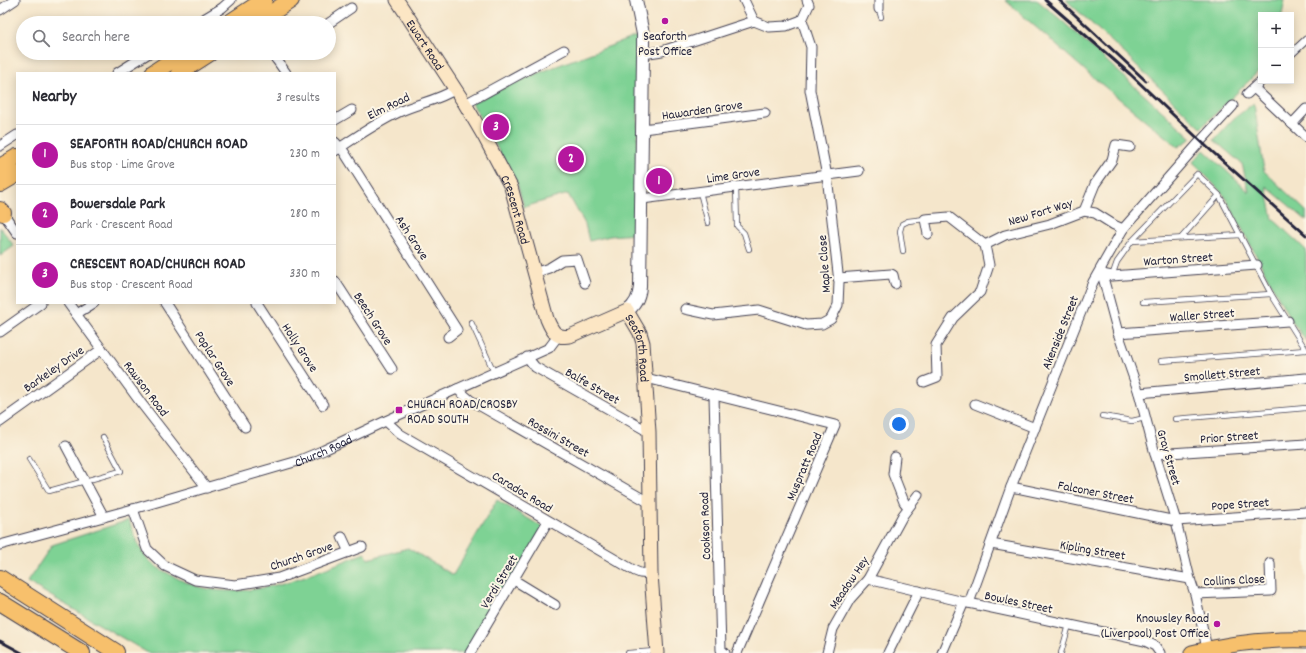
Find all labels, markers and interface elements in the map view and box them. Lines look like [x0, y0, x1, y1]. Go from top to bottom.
map controls [1258, 12, 1294, 84]
button: + [1258, 12, 1294, 48]
search box [16, 16, 336, 60]
marker: Seaforth Post Office [660, 16, 670, 26]
street label: Ewart Road [400, 17, 448, 75]
icon: search [30, 27, 52, 49]
text: Search here [62, 27, 130, 49]
place label: Seaforth Post Office [638, 28, 692, 62]
button: − [1258, 48, 1294, 84]
text: Nearby [32, 86, 76, 110]
text: 3 results [276, 89, 320, 108]
street label: Elm Road [365, 89, 414, 126]
street label: Hawarden Grove [661, 96, 744, 127]
pin: 3 [483, 112, 509, 142]
text: SEAFORTH ROAD/CHURCH ROAD [70, 134, 247, 156]
pin: 2 [558, 144, 584, 174]
text: 1 [44, 145, 46, 164]
text: 230 m [290, 145, 320, 164]
text: Bus stop · Lime Grove [70, 156, 175, 175]
street label: Lime Grove [705, 163, 762, 190]
pin: 1 [646, 166, 672, 196]
street label: Crescent Road [494, 172, 533, 247]
text: Bowersdale Park [70, 194, 165, 216]
street label: New Fort Way [1006, 194, 1076, 232]
text: 2 [42, 205, 48, 224]
text: 280 m [290, 205, 320, 224]
street label: Ash Grove [389, 212, 433, 265]
text: Park · Crescent Road [70, 216, 173, 235]
street label: Maple Close [814, 234, 837, 293]
street label: Warton Street [1143, 249, 1214, 272]
text: CRESCENT ROAD/CHURCH ROAD [70, 254, 245, 276]
text: 3 [42, 265, 48, 284]
text: 330 m [289, 265, 320, 284]
text: Bus stop · Crescent Road [70, 276, 193, 295]
street label: Beech Grove [348, 289, 396, 350]
street label: Akenside Street [1038, 293, 1085, 373]
street label: Waller Street [1169, 305, 1235, 328]
street label: Seaforth Road [619, 311, 653, 383]
street label: Holly Grove [276, 320, 322, 377]
street label: Poplar Grove [189, 328, 239, 391]
street label: Barkeley Drive [20, 342, 89, 398]
street label: Rawson Road [118, 358, 172, 421]
street label: Smollett Street [1183, 363, 1261, 388]
street label: Balfe Street [561, 364, 623, 411]
place label: CHURCH ROAD/CROSBY ROAD SOUTH [407, 396, 518, 430]
marker: CHURCH ROAD/CROSBY ROAD SOUTH [394, 405, 404, 415]
street label: Rossini Street [523, 413, 592, 464]
your location [889, 414, 909, 434]
street label: Prior Street [1199, 427, 1259, 450]
street label: Gray Street [1151, 428, 1185, 488]
street label: Muspratt Road [782, 430, 828, 504]
street label: Church Road [293, 431, 356, 473]
street label: Caradoc Road [488, 468, 556, 519]
street label: Falconer Street [1056, 477, 1135, 510]
street label: Cookson Road [696, 492, 717, 560]
street label: Pope Street [1211, 494, 1270, 517]
street label: Kipling Street [1058, 536, 1127, 567]
street label: Church Grove [268, 538, 336, 577]
street label: Verdi Street [477, 552, 524, 613]
street label: Meadow Hey [825, 552, 875, 614]
street label: Collins Close [1203, 570, 1266, 593]
street label: Bowles Street [983, 587, 1054, 620]
place label: Knowsley Road (Liverpool) Post Office [1101, 610, 1209, 644]
marker: Knowsley Road (Liverpool) Post Office [1212, 619, 1222, 629]

